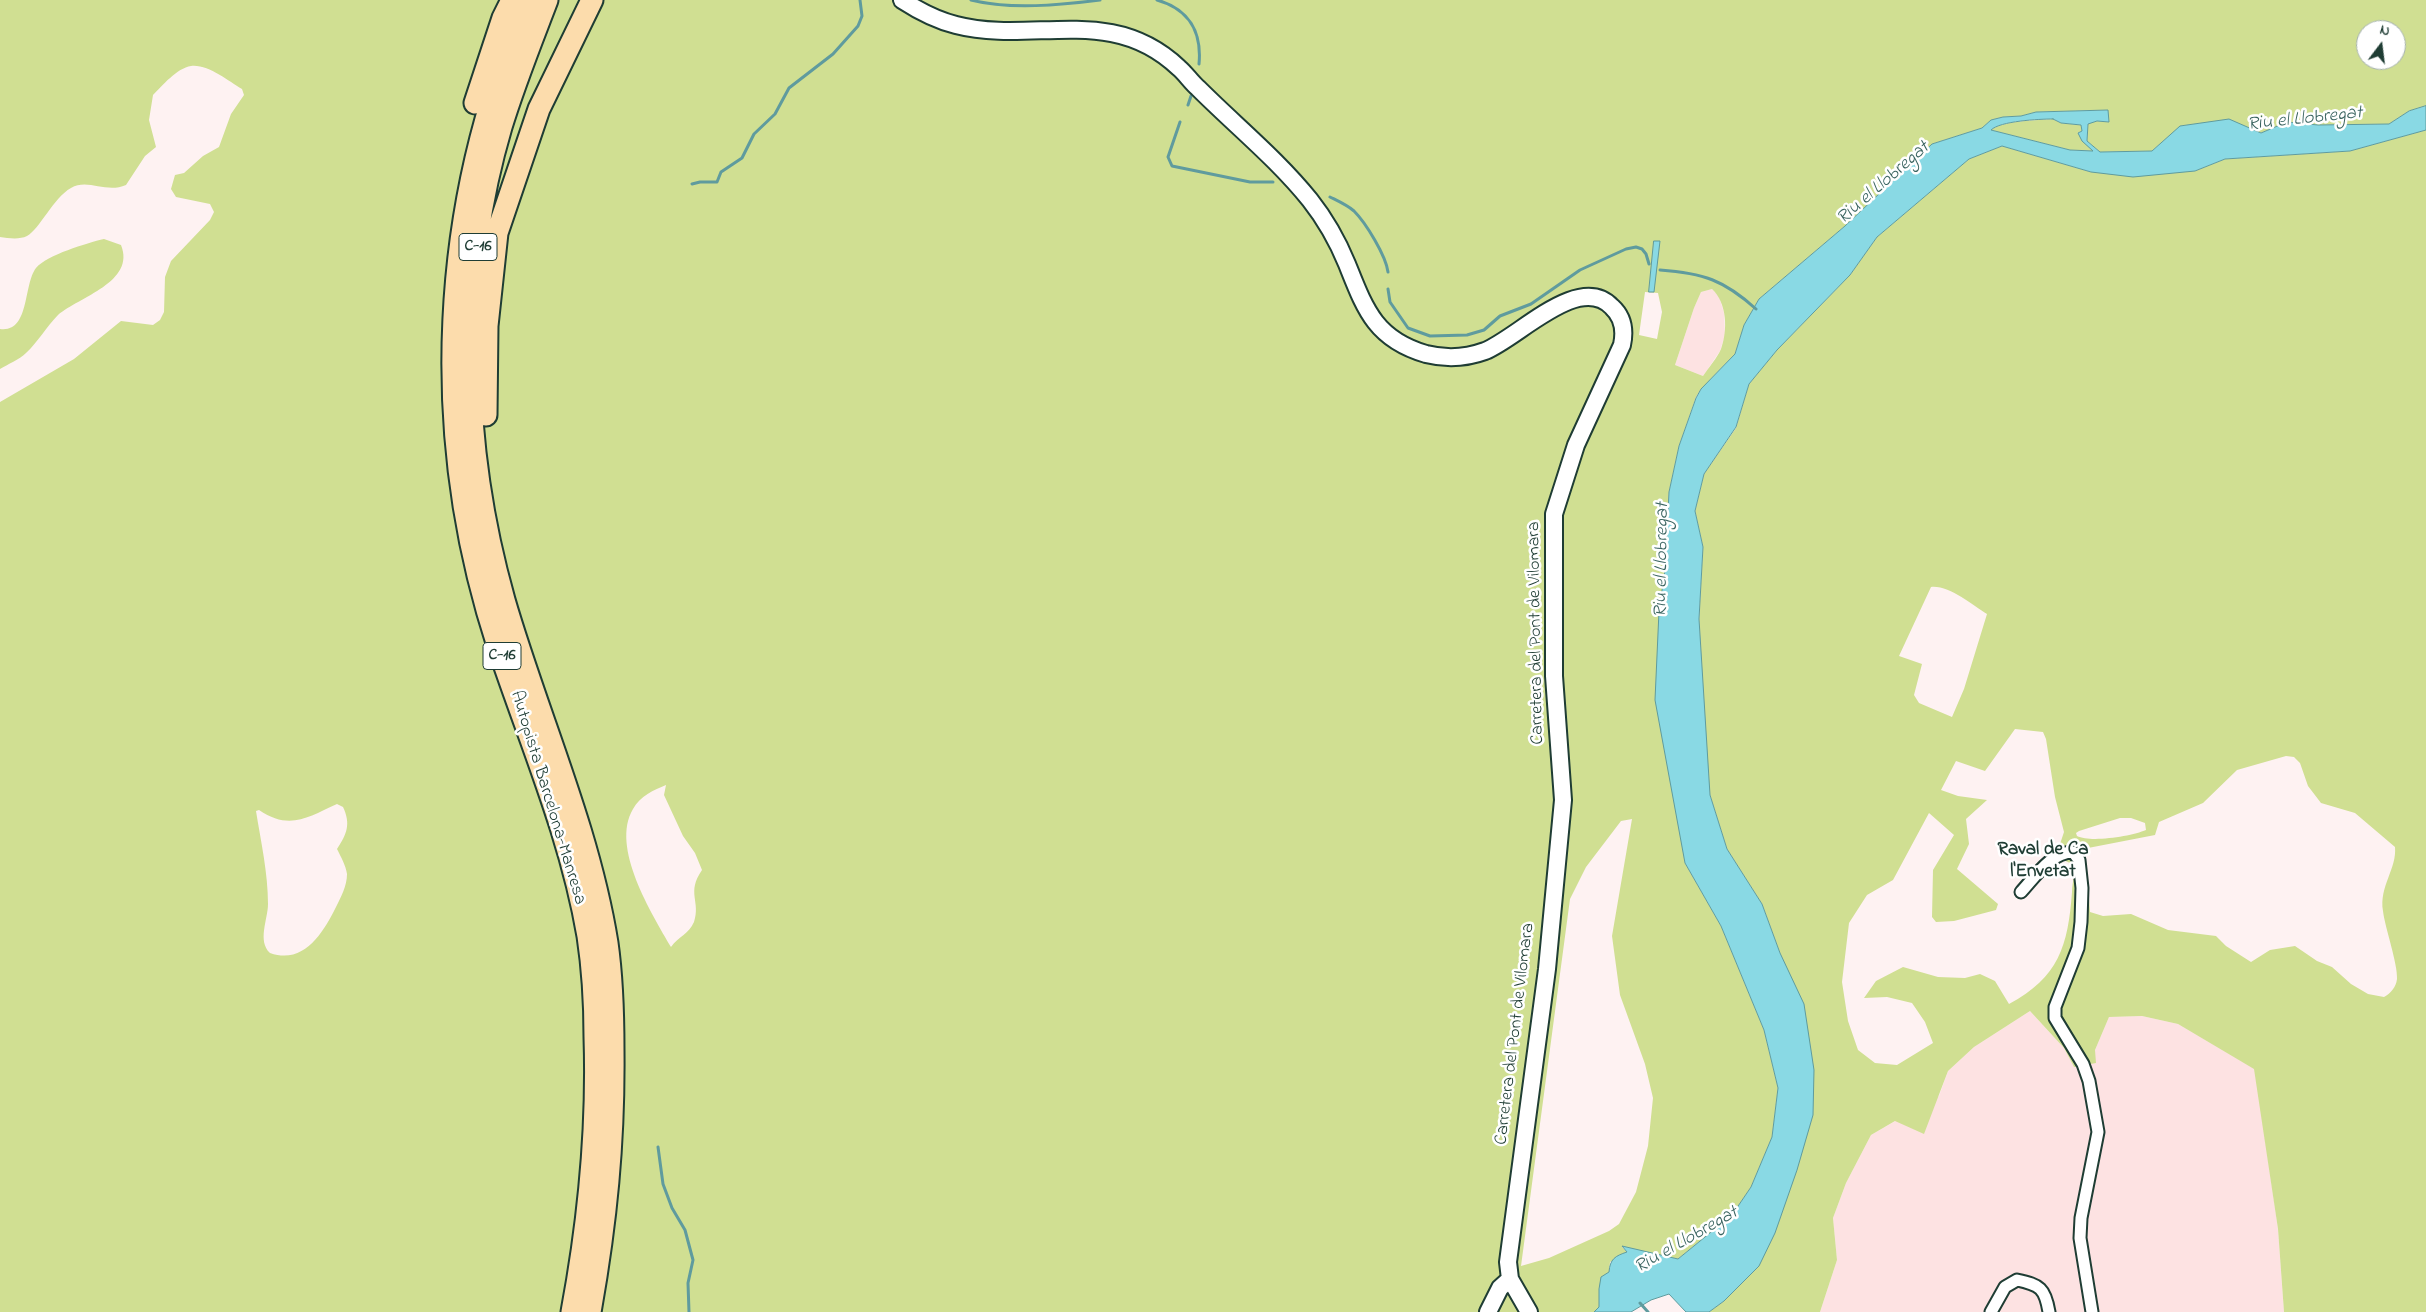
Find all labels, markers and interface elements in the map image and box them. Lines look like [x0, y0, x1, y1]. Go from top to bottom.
north arrow [2356, 20, 2406, 70]
text: N [2377, 20, 2392, 42]
water label: Riu el Llobregat [2247, 103, 2363, 137]
water label: Riu el Llobregat [1833, 138, 1935, 230]
road number: C-16 [459, 233, 497, 260]
water label: Riu el Llobregat [1651, 502, 1675, 618]
street label: Carretera del Pont de Vilomara [1524, 521, 1550, 745]
road number: C-16 [483, 642, 521, 669]
street label: Autopista Barcelona-Manresa [504, 688, 590, 908]
district label: Raval de Ca l'Envetat [1998, 840, 2088, 884]
street label: Carretera del Pont de Vilomara [1492, 922, 1540, 1146]
water label: Riu el Llobregat [1631, 1202, 1743, 1280]

